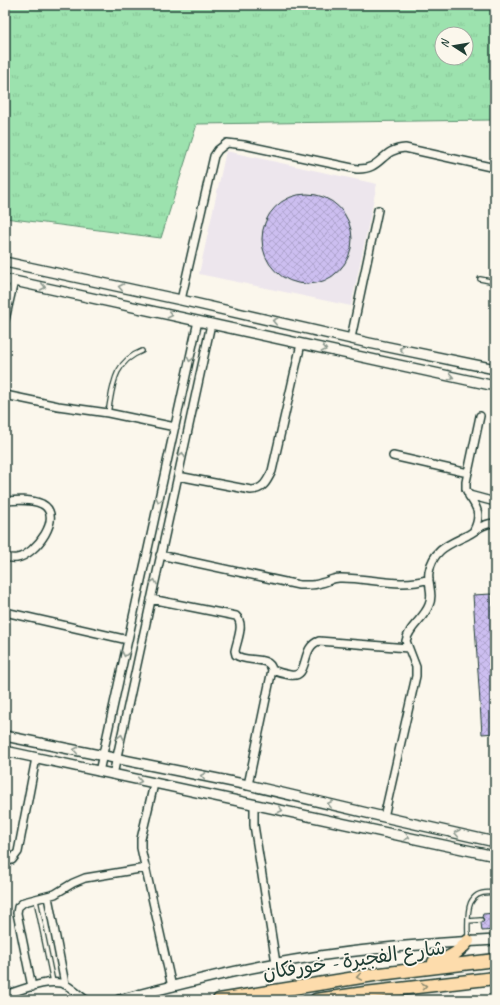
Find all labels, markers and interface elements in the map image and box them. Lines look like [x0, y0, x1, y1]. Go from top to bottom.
north arrow [434, 26, 474, 66]
text: N [437, 37, 452, 49]
one-way arrow [40, 282, 46, 290]
one-way arrow [118, 283, 124, 291]
one-way arrow [167, 310, 173, 318]
one-way arrow [272, 318, 278, 326]
one-way arrow [321, 344, 328, 352]
one-way arrow [399, 346, 405, 354]
one-way arrow [186, 356, 195, 362]
one-way arrow [448, 372, 455, 380]
one-way arrow [178, 452, 186, 459]
one-way arrow [156, 497, 164, 503]
one-way arrow [150, 579, 158, 586]
one-way arrow [122, 651, 130, 657]
one-way arrow [116, 734, 124, 740]
one-way arrow [73, 747, 79, 755]
one-way arrow [200, 772, 206, 781]
one-way arrow [136, 776, 142, 784]
one-way arrow [327, 801, 333, 809]
one-way arrow [277, 806, 283, 814]
one-way arrow [454, 830, 460, 838]
one-way arrow [404, 833, 410, 841]
street label: شارع الفجيرة - خورفكان [261, 935, 447, 986]
one-way arrow [356, 972, 362, 981]
one-way arrow [421, 982, 427, 991]

